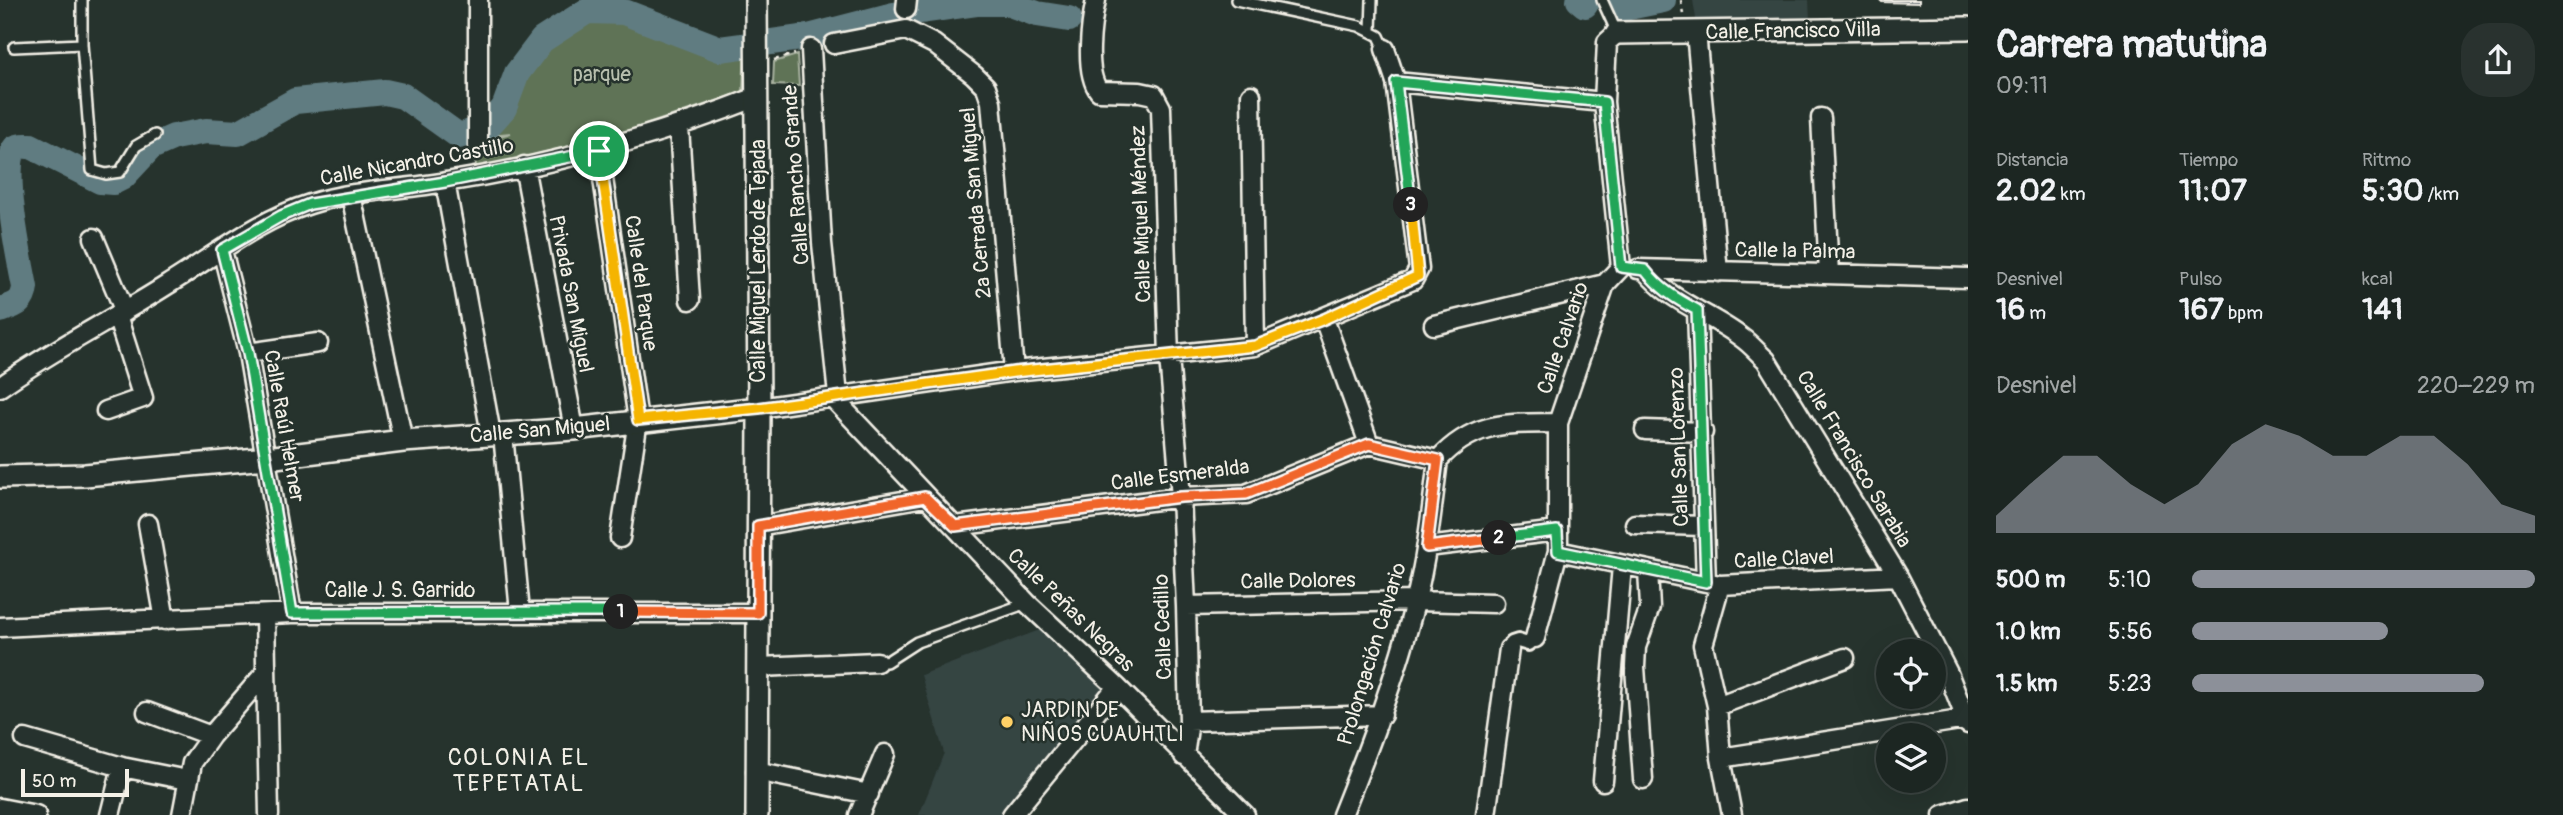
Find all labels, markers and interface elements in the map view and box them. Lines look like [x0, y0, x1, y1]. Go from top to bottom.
street label: Calle Francisco Villa [1705, 16, 1881, 46]
text: Carrera matutina [1996, 21, 2267, 69]
button: share [2461, 23, 2535, 97]
park label: parque [573, 61, 632, 88]
text: 09:11 [1996, 71, 2048, 100]
street label: Calle Rancho Grande [776, 83, 816, 266]
street label: 2ª Cerrada San Miguel [954, 106, 998, 300]
pin [569, 121, 629, 181]
street label: Calle Miguel Méndez [1124, 125, 1158, 303]
street label: Calle Nicandro Castillo [318, 132, 516, 192]
icon: arrive [580, 132, 618, 170]
street label: Calle Miguel Lerdo de Tejada [745, 139, 772, 383]
text: Distancia [1996, 148, 2068, 172]
text: Tiempo [2179, 148, 2238, 172]
text: Ritmo [2362, 148, 2411, 172]
text: 2.02 [1996, 172, 2057, 209]
text: 11:07 [2179, 172, 2247, 209]
text: 5:30 [2362, 172, 2424, 209]
text: km [2057, 182, 2086, 206]
text: /km [2424, 182, 2459, 206]
pin: 3 [1394, 188, 1428, 222]
text: 3 [1405, 192, 1416, 216]
street label: Privada San Miguel [542, 213, 600, 375]
street label: Calle del Parque [618, 213, 664, 353]
street label: Calle la Palma [1734, 236, 1856, 266]
text: Desnivel [1996, 267, 2063, 291]
text: Pulso [2179, 267, 2222, 291]
text: kcal [2362, 267, 2393, 291]
street label: Calle Calvario [1531, 278, 1595, 398]
text: 16 [1996, 291, 2025, 328]
text: 167 [2179, 291, 2224, 328]
text: 141 [2362, 291, 2403, 328]
text: m [2025, 301, 2046, 325]
text: bpm [2224, 301, 2263, 325]
street label: Calle Raúl Helmer [257, 348, 311, 505]
street label: Calle Francisco Sarabia [1790, 365, 1918, 553]
street label: Calle San Lorenzo [1663, 367, 1695, 527]
text: Desnivel [1996, 371, 2077, 400]
text: 220–229 m [2417, 371, 2535, 400]
street label: Calle San Miguel [469, 410, 611, 450]
street label: Calle Esmeralda [1109, 453, 1251, 497]
pin: 2 [1482, 520, 1516, 556]
text: 2 [1493, 525, 1504, 549]
street label: Calle Peñas Negras [1002, 542, 1141, 678]
street label: Calle Clavel [1733, 543, 1835, 575]
street label: Prolongación Calvario [1331, 559, 1413, 749]
text: 500 m [1996, 565, 2065, 594]
text: 5:10 [2108, 565, 2151, 594]
street label: Calle Dolores [1240, 566, 1356, 596]
street label: Calle Cedillo [1148, 573, 1178, 681]
street label: Calle J. S. Garrido [325, 577, 475, 604]
pin: 1 [604, 594, 638, 630]
text: 1 [617, 599, 624, 623]
text: 1.0 km [1996, 617, 2061, 646]
text: 5:56 [2108, 617, 2152, 646]
map controls [1876, 639, 1946, 793]
button: locate [1876, 639, 1946, 709]
text: 1.5 km [1996, 669, 2058, 698]
text: 5:23 [2108, 669, 2152, 698]
place label: JARDIN DE NIÑOS CUAUHTLI [1021, 697, 1184, 748]
marker: JARDIN DE NIÑOS CUAUHTLI [999, 714, 1015, 730]
button: layers [1876, 723, 1946, 793]
district label: COLONIA EL TEPETATAL [448, 743, 590, 798]
scale bar [21, 766, 130, 798]
text: 50 m [32, 769, 76, 793]

